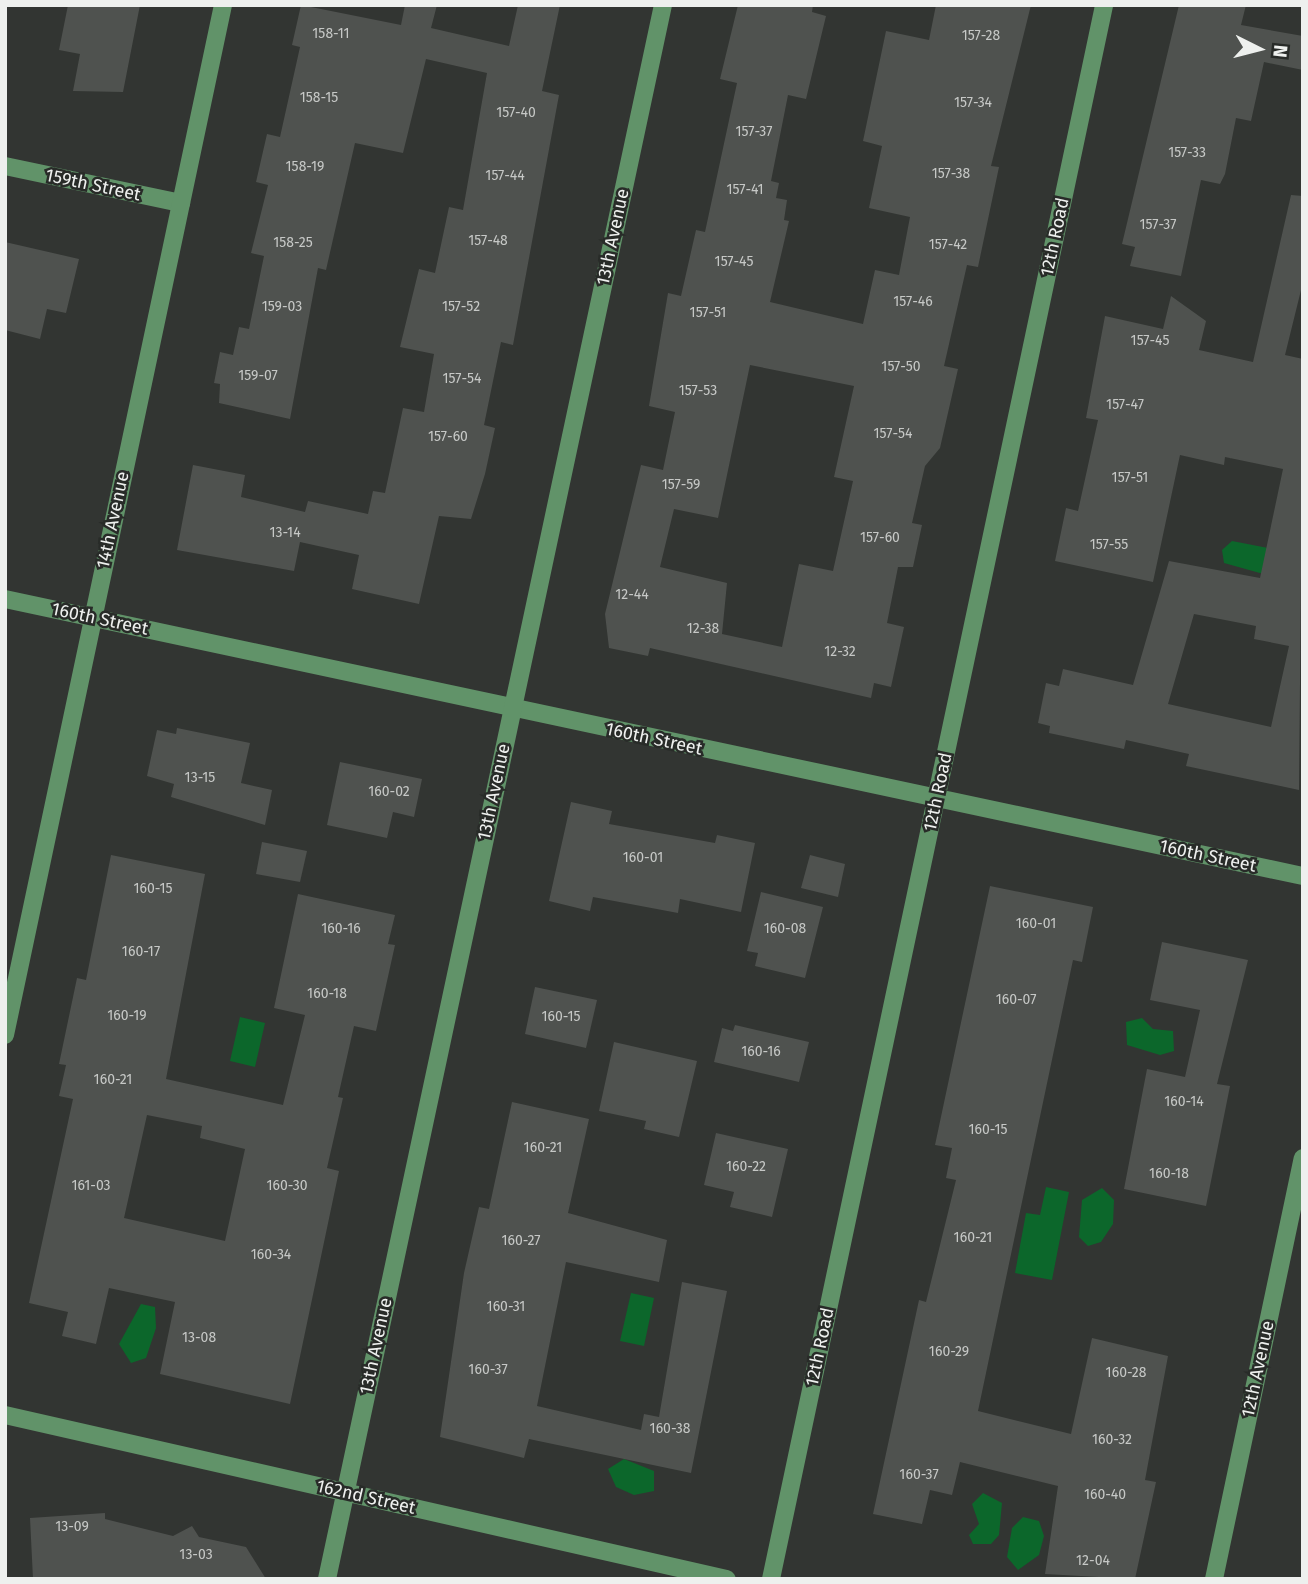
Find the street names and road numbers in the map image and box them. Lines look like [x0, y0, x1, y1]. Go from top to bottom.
street label: 159th Street [43, 164, 143, 206]
street label: 13th Avenue [592, 187, 634, 287]
street label: 12th Road [1036, 196, 1074, 278]
street label: 14th Avenue [92, 469, 134, 571]
street label: 160th Street [50, 598, 150, 640]
street label: 160th Street [604, 718, 704, 760]
street label: 13th Avenue [473, 742, 515, 842]
street label: 12th Road [919, 751, 957, 833]
street label: 160th Street [1158, 835, 1258, 877]
street label: 13th Avenue [355, 1296, 397, 1396]
street label: 12th Road [801, 1306, 839, 1388]
street label: 12th Avenue [1237, 1319, 1279, 1419]
street label: 162nd Street [314, 1475, 418, 1519]

